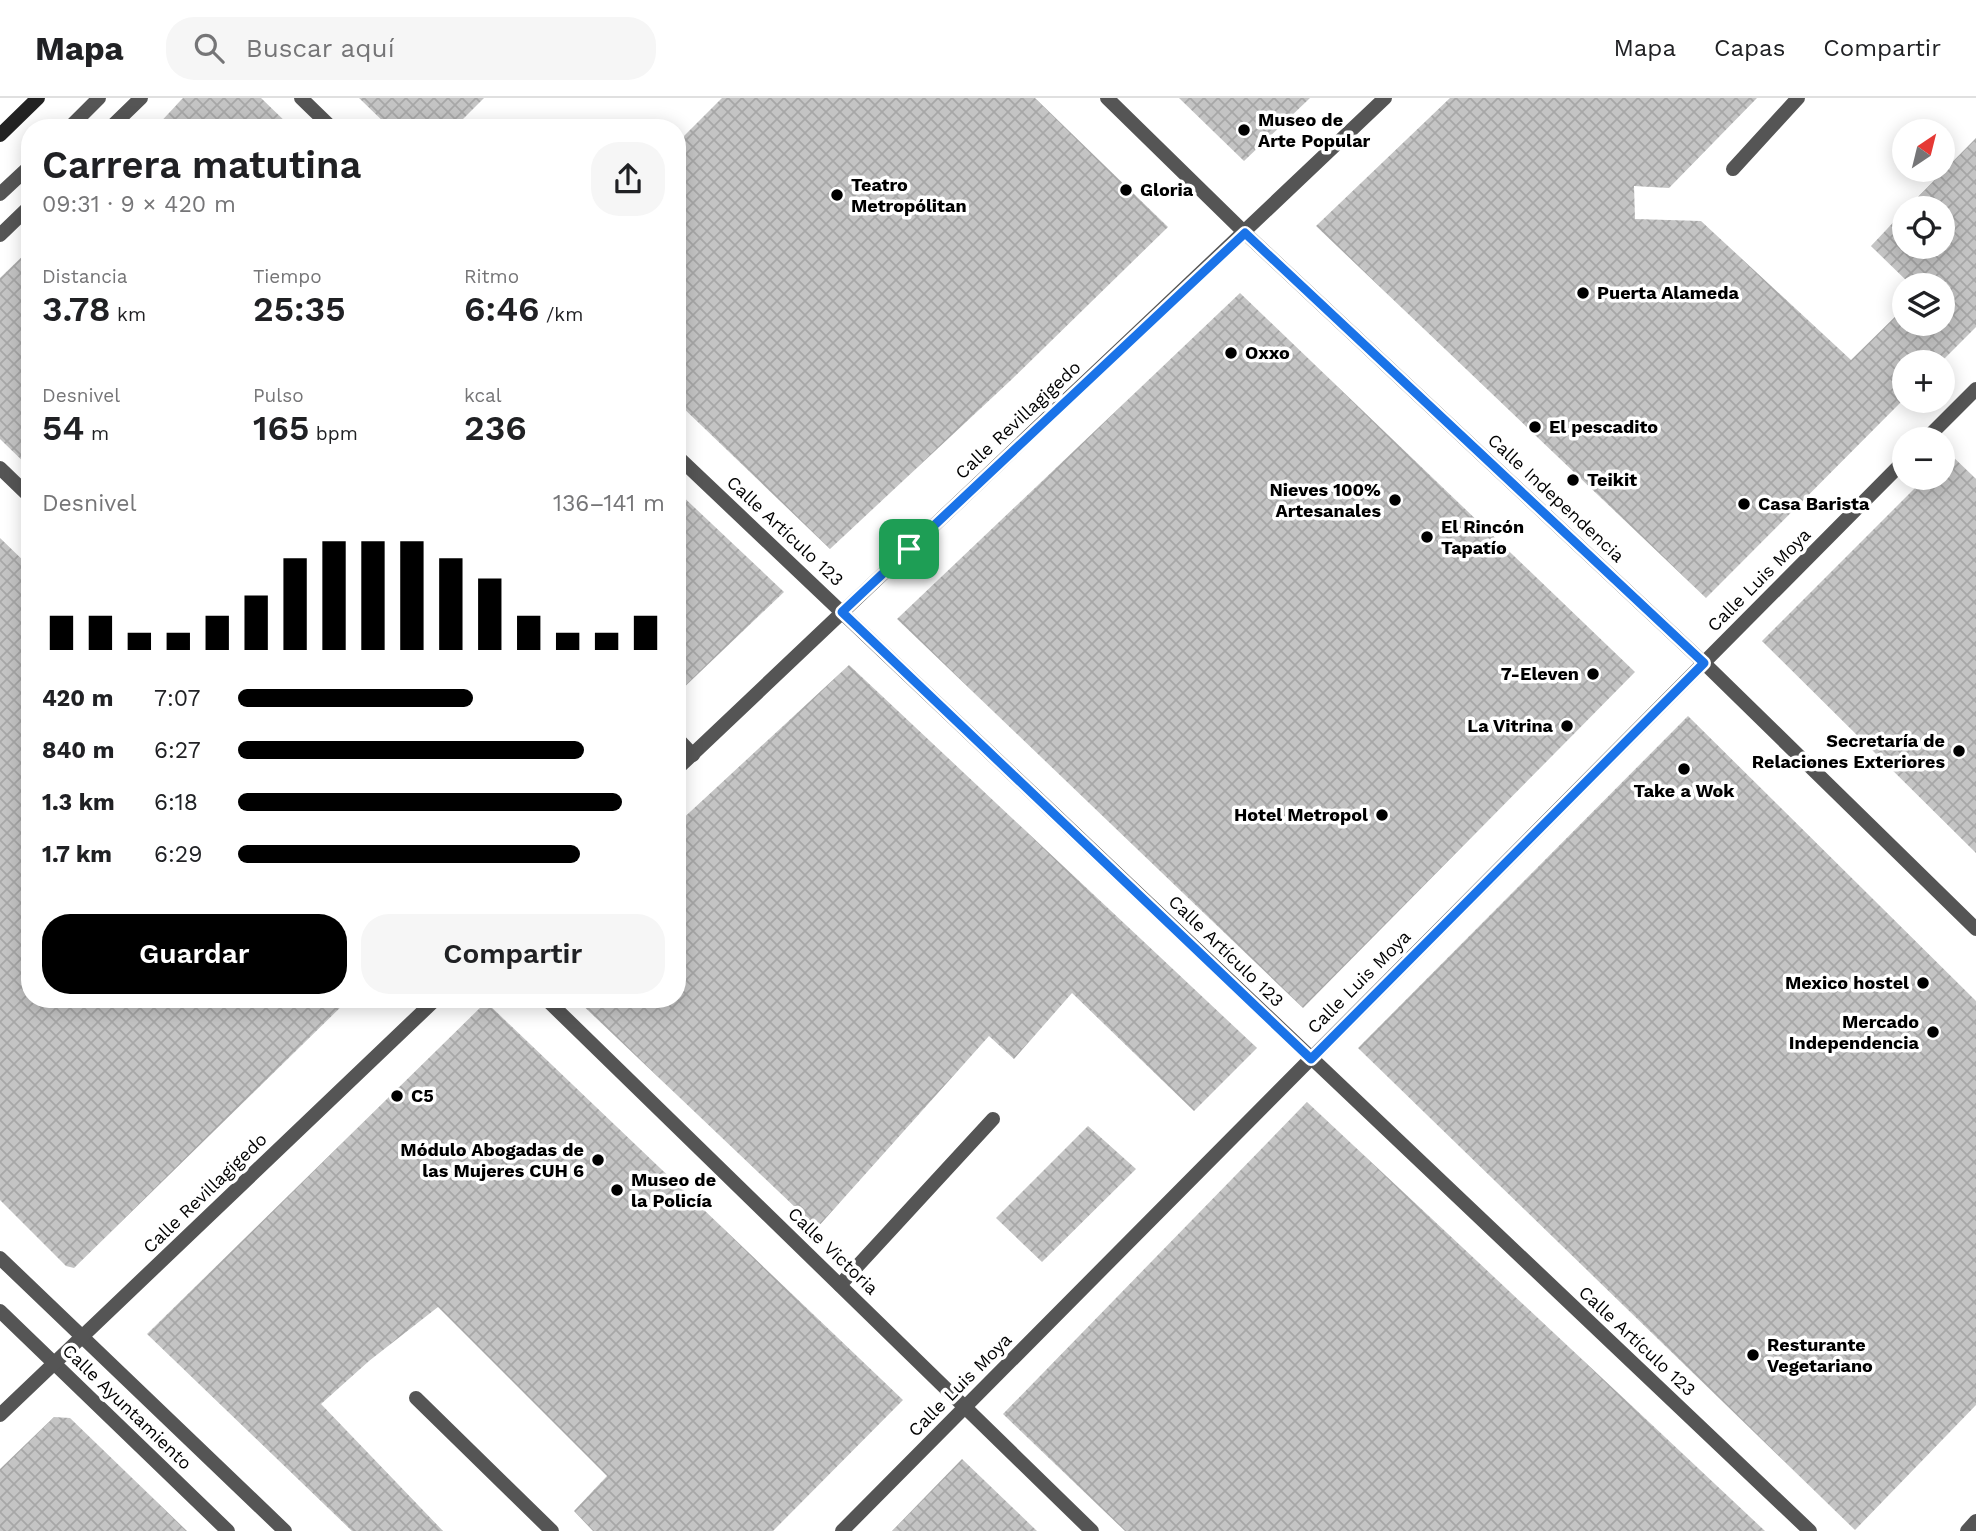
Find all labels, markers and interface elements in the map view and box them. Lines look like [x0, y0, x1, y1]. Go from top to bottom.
search box [166, 17, 656, 80]
text: Mapa [35, 29, 124, 68]
icon: search [190, 29, 228, 67]
text: Buscar aquí [246, 33, 395, 63]
text: Mapa [1613, 34, 1676, 62]
text: Capas [1714, 34, 1785, 62]
text: Compartir [1823, 34, 1941, 62]
place label: Museo de Arte Popular [1258, 109, 1371, 151]
north arrow [1892, 119, 1955, 182]
map controls [1892, 119, 1955, 490]
marker: Museo de Arte Popular [1236, 122, 1252, 138]
button: share [591, 142, 665, 216]
text: Carrera matutina [42, 143, 361, 187]
place label: Teatro Metropólitan [851, 174, 967, 216]
place label: Gloria [1140, 179, 1194, 200]
marker: Gloria [1118, 182, 1134, 198]
marker: Teatro Metropólitan [829, 187, 845, 203]
text: 09:31 · 9 × 420 m [42, 191, 236, 218]
button: locate [1892, 196, 1955, 259]
text: Distancia [42, 265, 128, 288]
text: Tiempo [253, 265, 322, 288]
text: Ritmo [464, 265, 519, 288]
button: layers [1892, 273, 1955, 336]
place label: Puerta Alameda [1597, 282, 1739, 303]
marker: Puerta Alameda [1575, 285, 1591, 301]
text: 3.78 [42, 288, 111, 330]
text: 25:35 [253, 288, 346, 330]
text: 6:46 [464, 288, 540, 330]
text: km [111, 303, 146, 326]
text: /km [540, 303, 583, 326]
place label: Oxxo [1245, 342, 1290, 363]
marker: Oxxo [1223, 345, 1239, 361]
button: + [1892, 350, 1955, 413]
street label: Calle Revillagigedo [951, 356, 1085, 483]
text: Desnivel [42, 384, 120, 407]
text: Pulso [253, 384, 304, 407]
text: kcal [464, 384, 502, 407]
text: 54 [42, 407, 85, 449]
text: 165 [253, 407, 309, 449]
text: 236 [464, 407, 527, 449]
place label: El pescadito [1549, 416, 1658, 437]
marker: El pescadito [1527, 419, 1543, 435]
text: m [85, 422, 109, 445]
text: bpm [309, 422, 358, 445]
button: − [1892, 427, 1955, 490]
street label: Calle Independencia [1484, 429, 1629, 566]
place label: Teikit [1587, 469, 1637, 490]
street label: Calle Artículo 123 [723, 471, 848, 590]
marker: Teikit [1565, 472, 1581, 488]
place label: Nieves 100% Artesanales [1270, 479, 1381, 521]
text: Desnivel [42, 490, 137, 517]
text: 136–141 m [553, 490, 665, 517]
marker: Nieves 100% Artesanales [1387, 492, 1403, 508]
place label: Casa Barista [1758, 493, 1870, 514]
marker: Casa Barista [1736, 496, 1752, 512]
place label: El Rincón Tapatío [1441, 516, 1524, 558]
pin [879, 519, 939, 579]
street label: Calle Luis Moya [1703, 524, 1815, 636]
marker: El Rincón Tapatío [1419, 529, 1435, 545]
icon: arrive [890, 530, 928, 568]
place label: 7-Eleven [1501, 663, 1579, 684]
marker: 7-Eleven [1585, 666, 1601, 682]
text: 420 m [42, 685, 113, 712]
text: 7:07 [154, 685, 200, 712]
place label: La Vitrina [1467, 715, 1554, 736]
marker: La Vitrina [1559, 718, 1575, 734]
place label: Secretaría de Relaciones Exteriores [1752, 730, 1945, 772]
text: 840 m [42, 737, 114, 764]
text: 6:27 [154, 737, 201, 764]
marker: Secretaría de Relaciones Exteriores [1951, 743, 1967, 759]
marker: Take a Wok [1676, 761, 1692, 777]
place label: Take a Wok [1634, 780, 1735, 801]
text: 1.3 km [42, 789, 115, 816]
text: 6:18 [154, 789, 198, 816]
place label: Hotel Metropol [1234, 804, 1368, 825]
marker: Hotel Metropol [1374, 807, 1390, 823]
text: 1.7 km [42, 841, 112, 868]
text: 6:29 [154, 841, 202, 868]
street label: Calle Artículo 123 [1165, 890, 1288, 1011]
button: Guardar [42, 914, 347, 994]
button: Compartir [361, 914, 665, 994]
street label: Calle Luis Moya [1303, 926, 1415, 1038]
place label: Mexico hostel [1785, 972, 1909, 993]
marker: Mexico hostel [1915, 975, 1931, 991]
place label: Mercado Independencia [1789, 1011, 1920, 1053]
marker: Mercado Independencia [1925, 1024, 1941, 1040]
place label: C5 [411, 1085, 434, 1106]
marker: C5 [389, 1088, 405, 1104]
street label: Calle Revillagigedo [139, 1128, 271, 1257]
place label: Módulo Abogadas de las Mujeres CUH 6 [400, 1139, 584, 1181]
marker: Módulo Abogadas de las Mujeres CUH 6 [590, 1152, 606, 1168]
place label: Museo de la Policía [631, 1169, 716, 1211]
marker: Museo de la Policía [609, 1182, 625, 1198]
street label: Calle Victoria [784, 1203, 883, 1299]
street label: Calle Artículo 123 [1575, 1281, 1700, 1400]
street label: Calle Luis Moya [904, 1329, 1016, 1441]
place label: Resturante Vegetariano [1767, 1334, 1873, 1376]
street label: Calle Ayuntamiento [58, 1340, 196, 1474]
marker: Resturante Vegetariano [1745, 1347, 1761, 1363]

